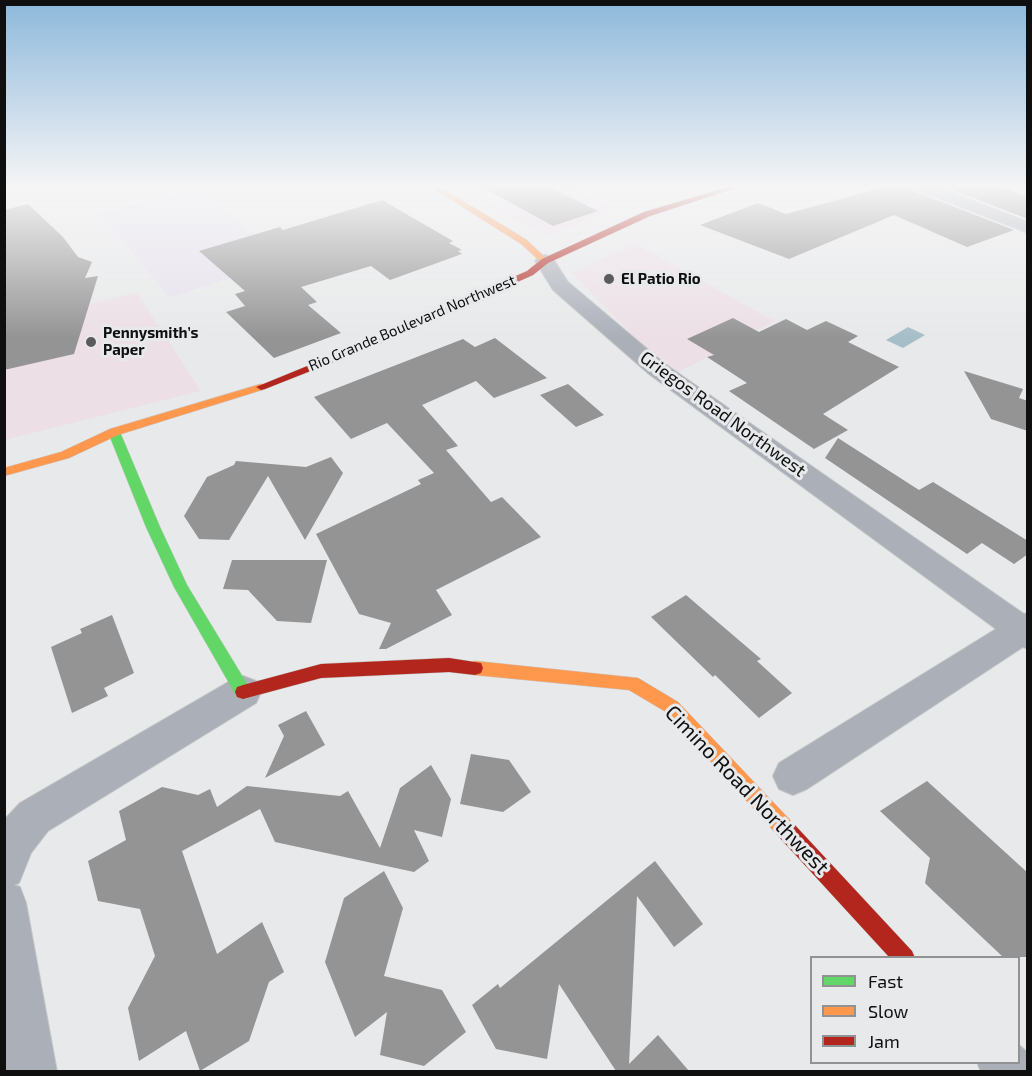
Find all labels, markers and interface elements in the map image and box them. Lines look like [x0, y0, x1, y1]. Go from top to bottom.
place label: El Patio Rio [621, 270, 701, 288]
street label: Rio Grande Boulevard Northwest [306, 271, 518, 375]
marker: El Patio Rio [602, 272, 616, 286]
place label: Pennysmith’s Paper [103, 324, 199, 359]
marker: Pennysmith’s Paper [84, 335, 98, 349]
street label: Griegos Road Northwest [636, 347, 810, 481]
street label: Cimino Road Northwest [660, 700, 834, 880]
legend [810, 956, 1020, 1064]
text: Fast [868, 970, 903, 992]
text: Slow [868, 1000, 908, 1022]
text: Jam [868, 1030, 900, 1052]

